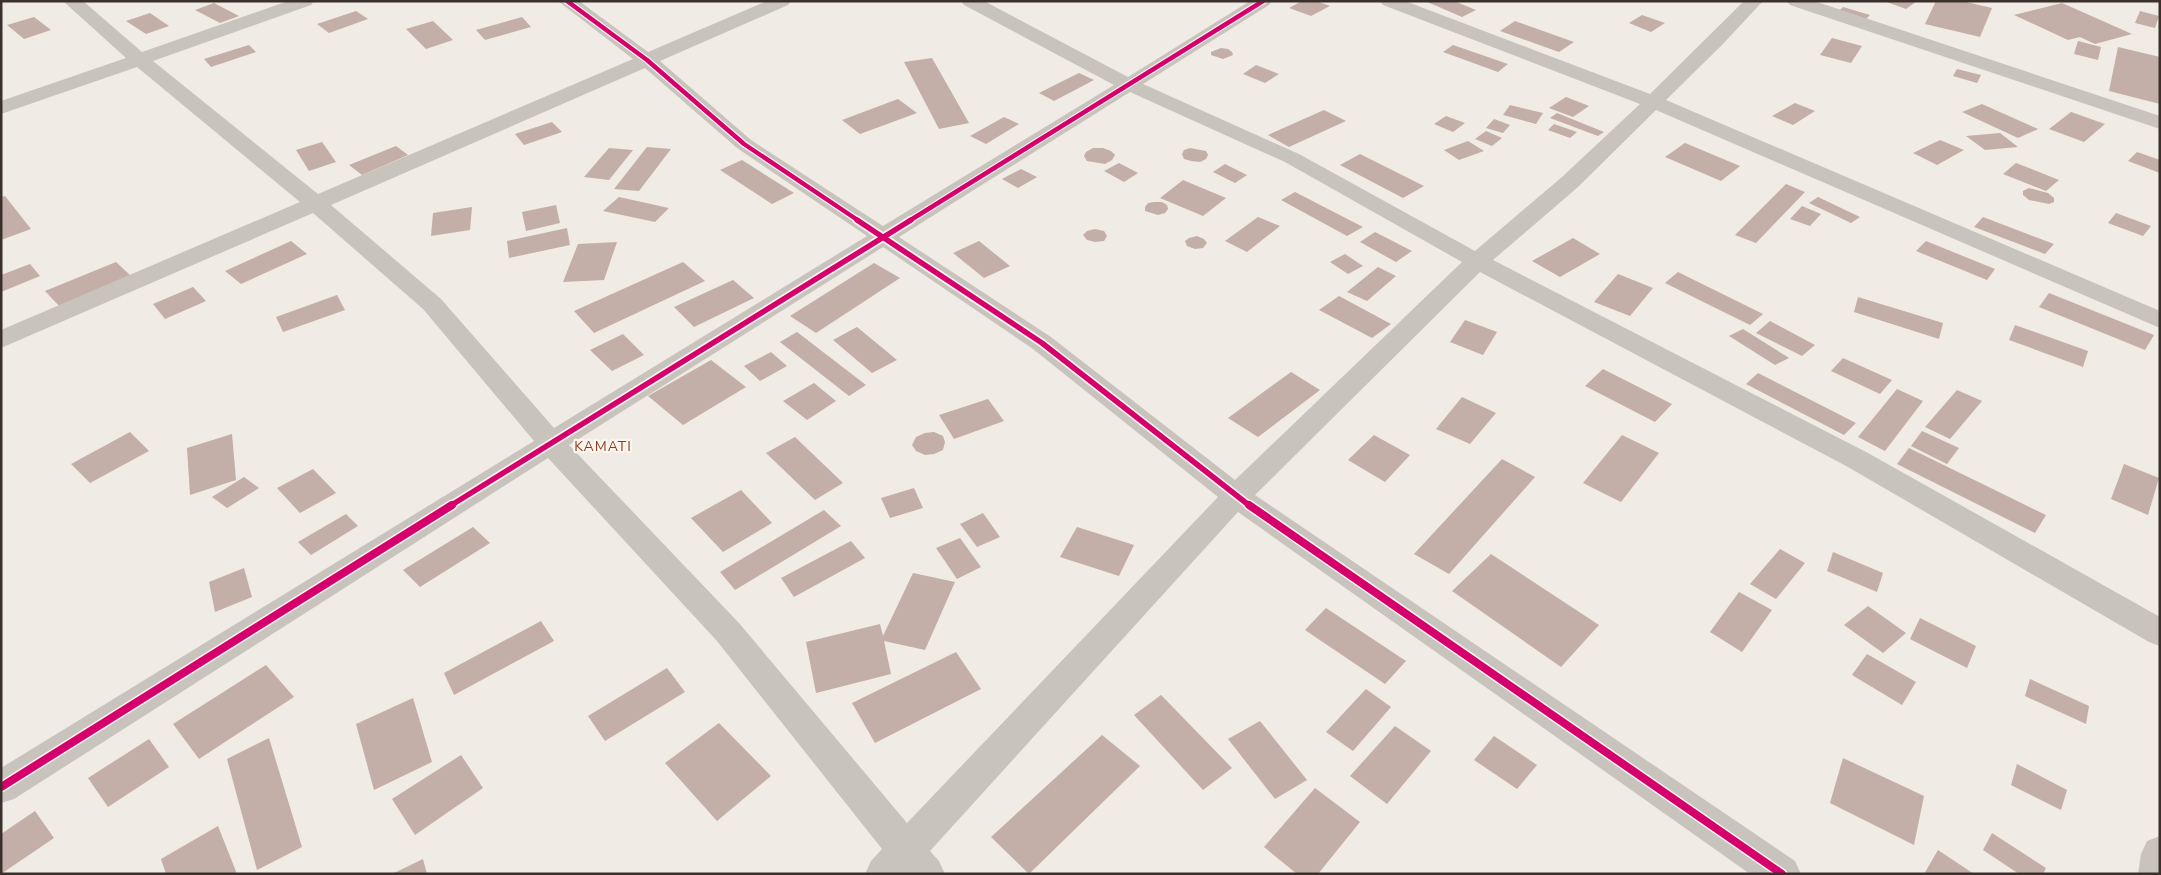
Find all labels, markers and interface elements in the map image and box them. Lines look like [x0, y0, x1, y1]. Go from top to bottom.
district label: KAMATI [574, 437, 632, 456]

